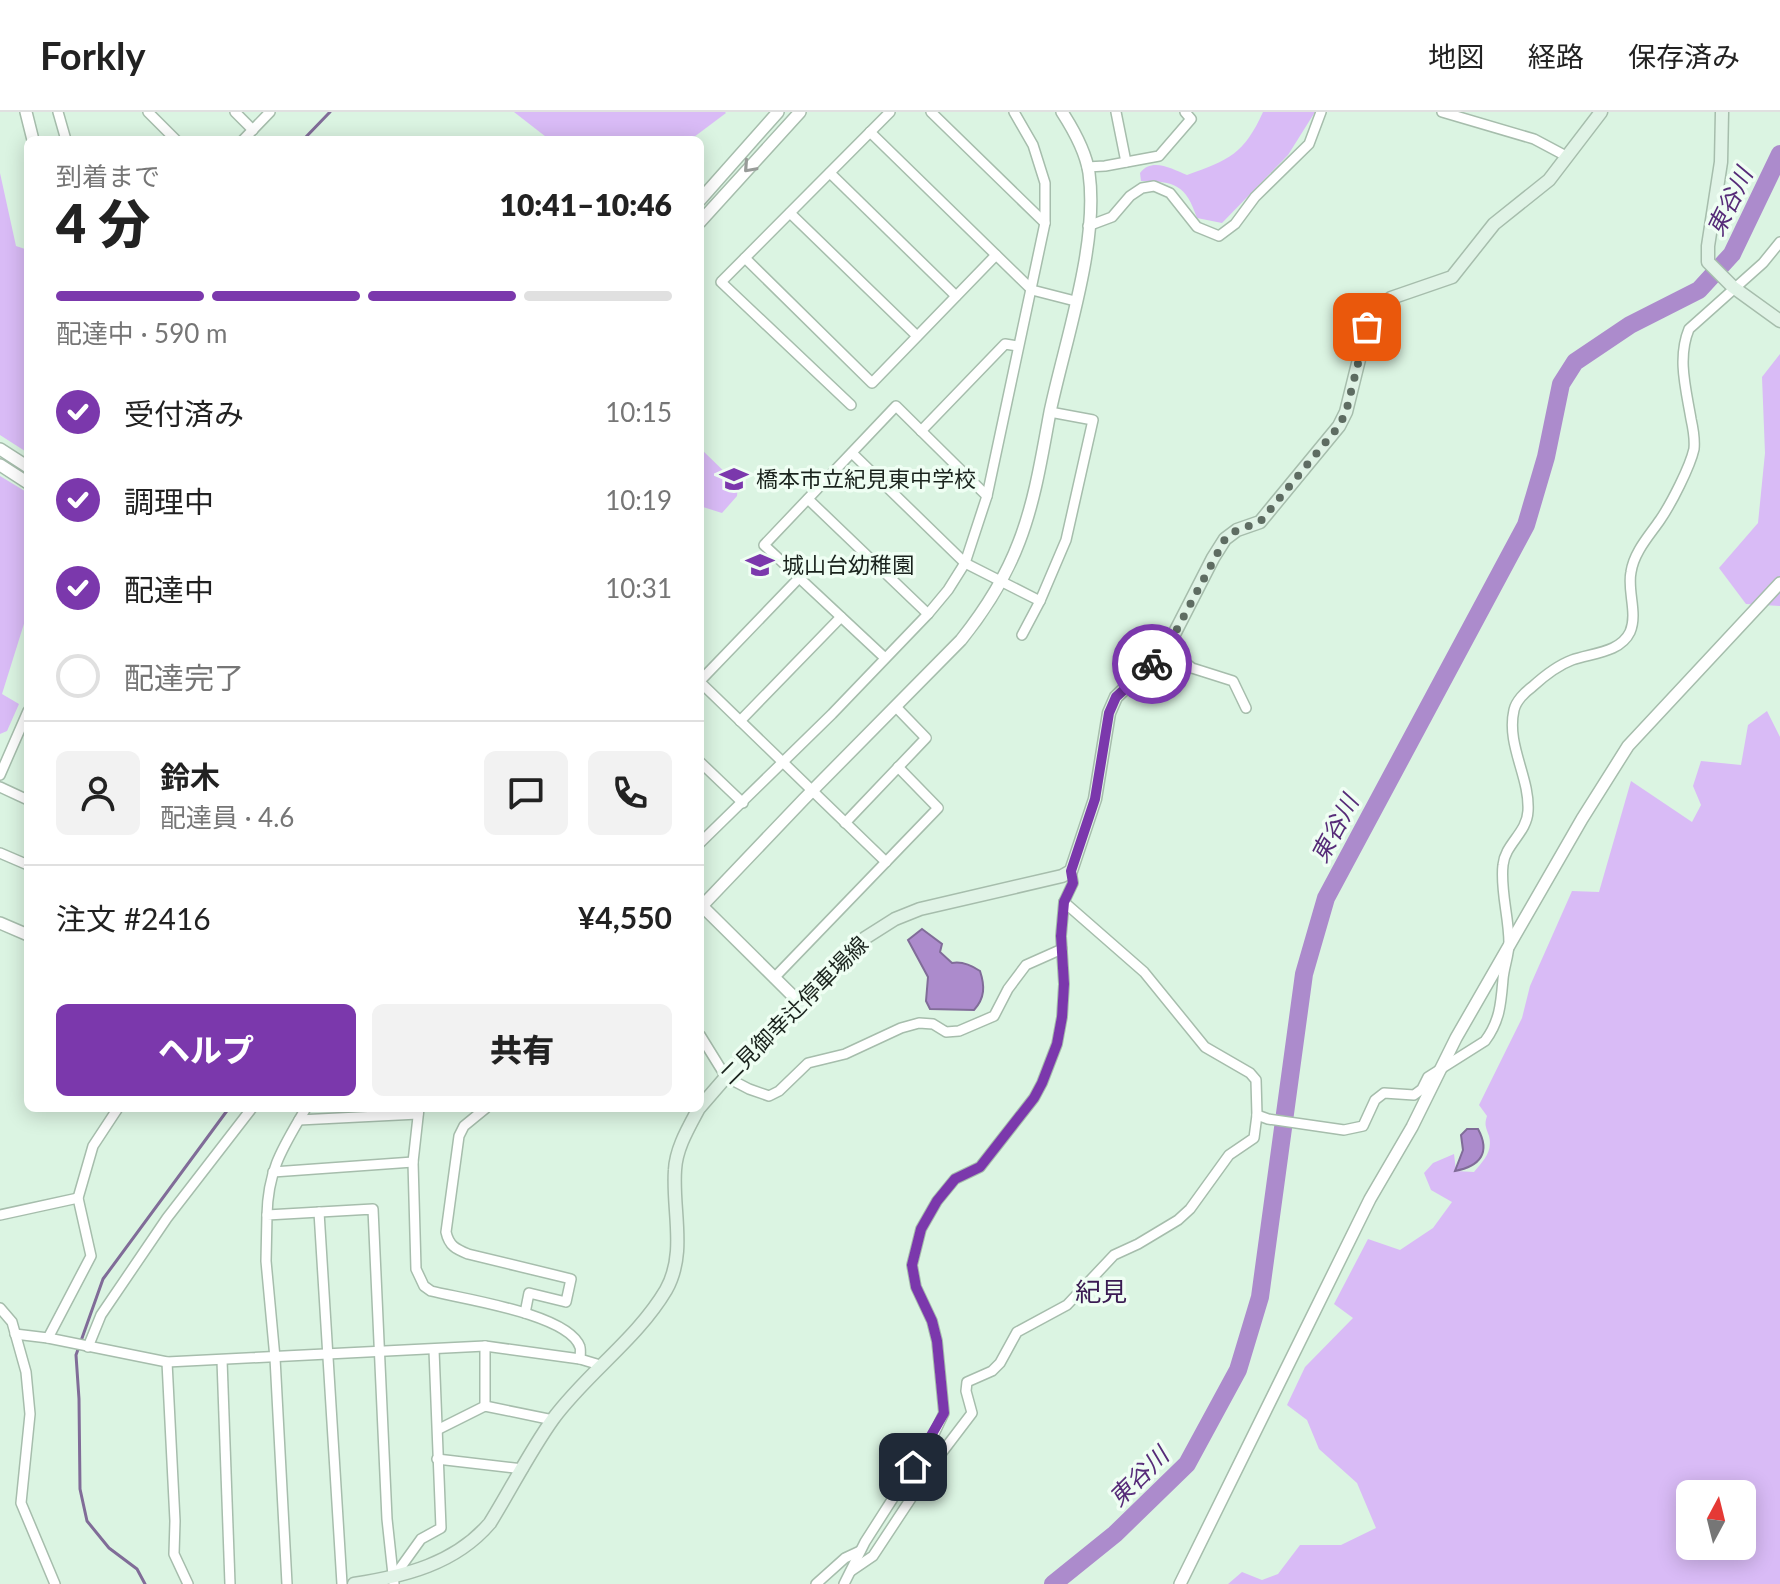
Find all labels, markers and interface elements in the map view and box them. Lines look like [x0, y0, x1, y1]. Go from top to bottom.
text: Forkly [40, 32, 146, 78]
text: 地図 [1428, 39, 1484, 73]
text: 経路 [1528, 39, 1584, 73]
text: 保存済み [1628, 39, 1740, 73]
one-way arrow [745, 157, 759, 172]
text: 到着まで [56, 160, 160, 192]
water label: 東谷川 [1700, 160, 1759, 240]
text: 10:41–10:46 [499, 186, 672, 222]
text: 4 分 [56, 192, 150, 254]
pin [1333, 293, 1401, 361]
icon: bag [1345, 305, 1389, 349]
text: 配達中 · 590 m [56, 317, 227, 349]
icon: check [56, 390, 100, 434]
text: 受付済み [124, 395, 244, 431]
text: 10:15 [605, 396, 672, 428]
school or university icon: 橋本市立紀見東中学校 [719, 464, 749, 494]
place label: 橋本市立紀見東中学校 [756, 465, 976, 492]
icon: check [56, 478, 100, 522]
text: 調理中 [124, 483, 214, 519]
text: 10:19 [605, 484, 672, 516]
school or university icon: 城山台幼稚園 [745, 550, 775, 580]
place label: 城山台幼稚園 [782, 551, 914, 578]
icon: check [56, 566, 100, 610]
text: 配達中 [124, 571, 214, 607]
text: 10:31 [605, 572, 672, 604]
courier [1112, 624, 1192, 704]
icon: bike [1130, 642, 1174, 686]
text: 配達完了 [124, 659, 244, 695]
button: person [56, 751, 140, 835]
button: chat [484, 751, 568, 835]
button: phone [588, 751, 672, 835]
text: 鈴木 [160, 758, 220, 794]
water label: 東谷川 [1304, 787, 1365, 867]
text: 配達員 · 4.6 [160, 801, 294, 833]
text: ¥4,550 [578, 899, 672, 935]
text: 注文 #2416 [56, 900, 211, 936]
street label: 二見御幸辻停車場線 [714, 930, 873, 1089]
button: ヘルプ [56, 1004, 356, 1096]
button: 共有 [372, 1004, 672, 1096]
district label: 紀見 [1075, 1275, 1127, 1307]
pin [879, 1433, 947, 1501]
water label: 東谷川 [1102, 1438, 1176, 1512]
icon: home [891, 1445, 935, 1489]
north arrow [1676, 1480, 1756, 1560]
map controls [1676, 1480, 1756, 1560]

